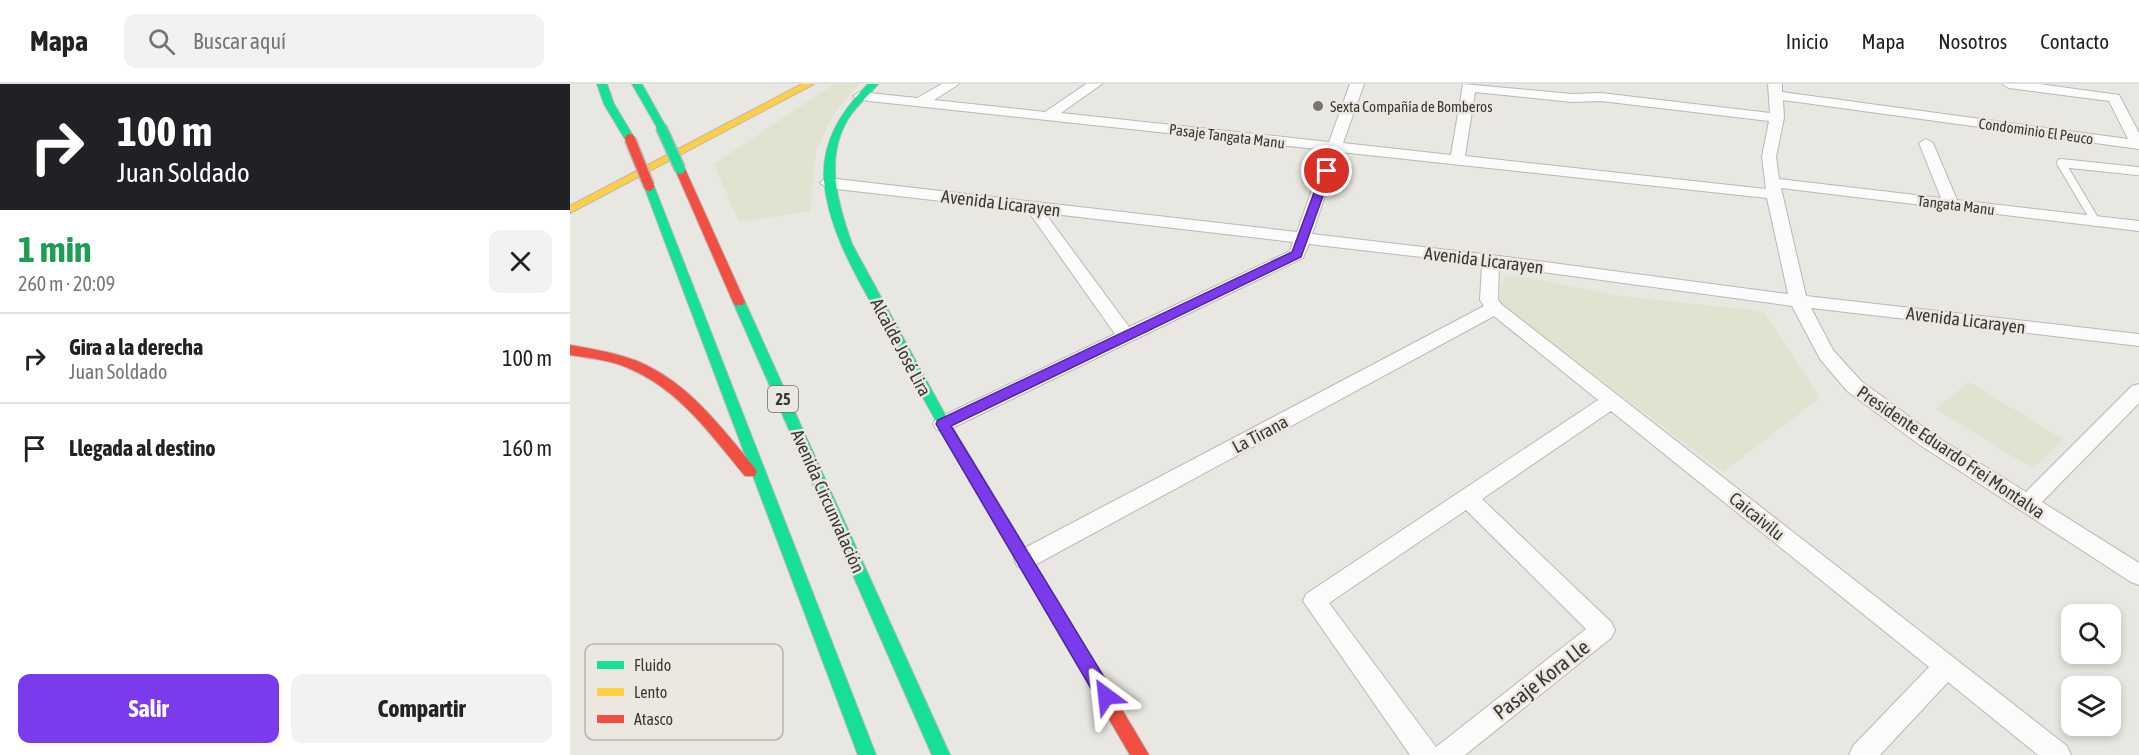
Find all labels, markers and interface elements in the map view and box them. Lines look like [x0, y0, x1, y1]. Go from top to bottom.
search box [124, 14, 544, 68]
text: Mapa [30, 25, 88, 57]
icon: search [145, 25, 178, 58]
text: Buscar aquí [193, 28, 286, 54]
text: Inicio [1786, 29, 1829, 53]
text: Mapa [1862, 29, 1905, 53]
text: Nosotros [1938, 29, 2007, 53]
text: Contacto [2040, 29, 2109, 53]
place label: Sexta Compañía de Bomberos [1330, 98, 1492, 115]
marker: Sexta Compañía de Bomberos [1311, 99, 1325, 113]
text: 100 m [117, 107, 212, 155]
icon: right [18, 108, 96, 186]
street label: Condominio El Peuco [1978, 115, 2094, 147]
street label: Pasaje Tangata Manu [1168, 120, 1286, 152]
pin [1301, 145, 1352, 196]
icon: arrive [1310, 154, 1343, 187]
text: Juan Soldado [117, 157, 250, 188]
street label: Avenida Licarayen [940, 185, 1062, 221]
street label: Tangata Manu [1916, 192, 1996, 218]
text: 1 min [18, 228, 92, 270]
button: close [489, 230, 552, 293]
street label: Avenida Licarayen [1423, 242, 1545, 278]
text: 260 m · 20:09 [18, 272, 115, 295]
street label: Alcalde José Lira [866, 294, 936, 400]
street label: Avenida Licarayen [1905, 302, 2027, 338]
text: Gira a la derecha [69, 334, 203, 360]
icon: right [18, 342, 51, 375]
text: 100 m [502, 345, 552, 371]
text: Juan Soldado [69, 360, 167, 383]
street label: Presidente Eduardo Frei Montalva [1853, 381, 2049, 523]
road number: 25 [768, 386, 798, 412]
street label: La Tirana [1229, 411, 1291, 457]
street label: Avenida Circunvalación [787, 426, 869, 576]
icon: arrive [18, 432, 51, 465]
text: Llegada al destino [69, 435, 216, 461]
text: 160 m [502, 435, 552, 461]
street label: Caicaivilu [1725, 487, 1789, 545]
map controls [2061, 604, 2121, 736]
button: search [2061, 604, 2121, 664]
street label: Pasaje Kora Lle [1488, 634, 1594, 724]
legend [585, 644, 783, 740]
text: Fluido [634, 656, 671, 674]
position arrow [1074, 664, 1138, 728]
button: Salir [18, 674, 279, 743]
button: Compartir [291, 674, 552, 743]
button: layers [2061, 676, 2121, 736]
text: Lento [634, 683, 667, 701]
text: Atasco [634, 710, 673, 728]

